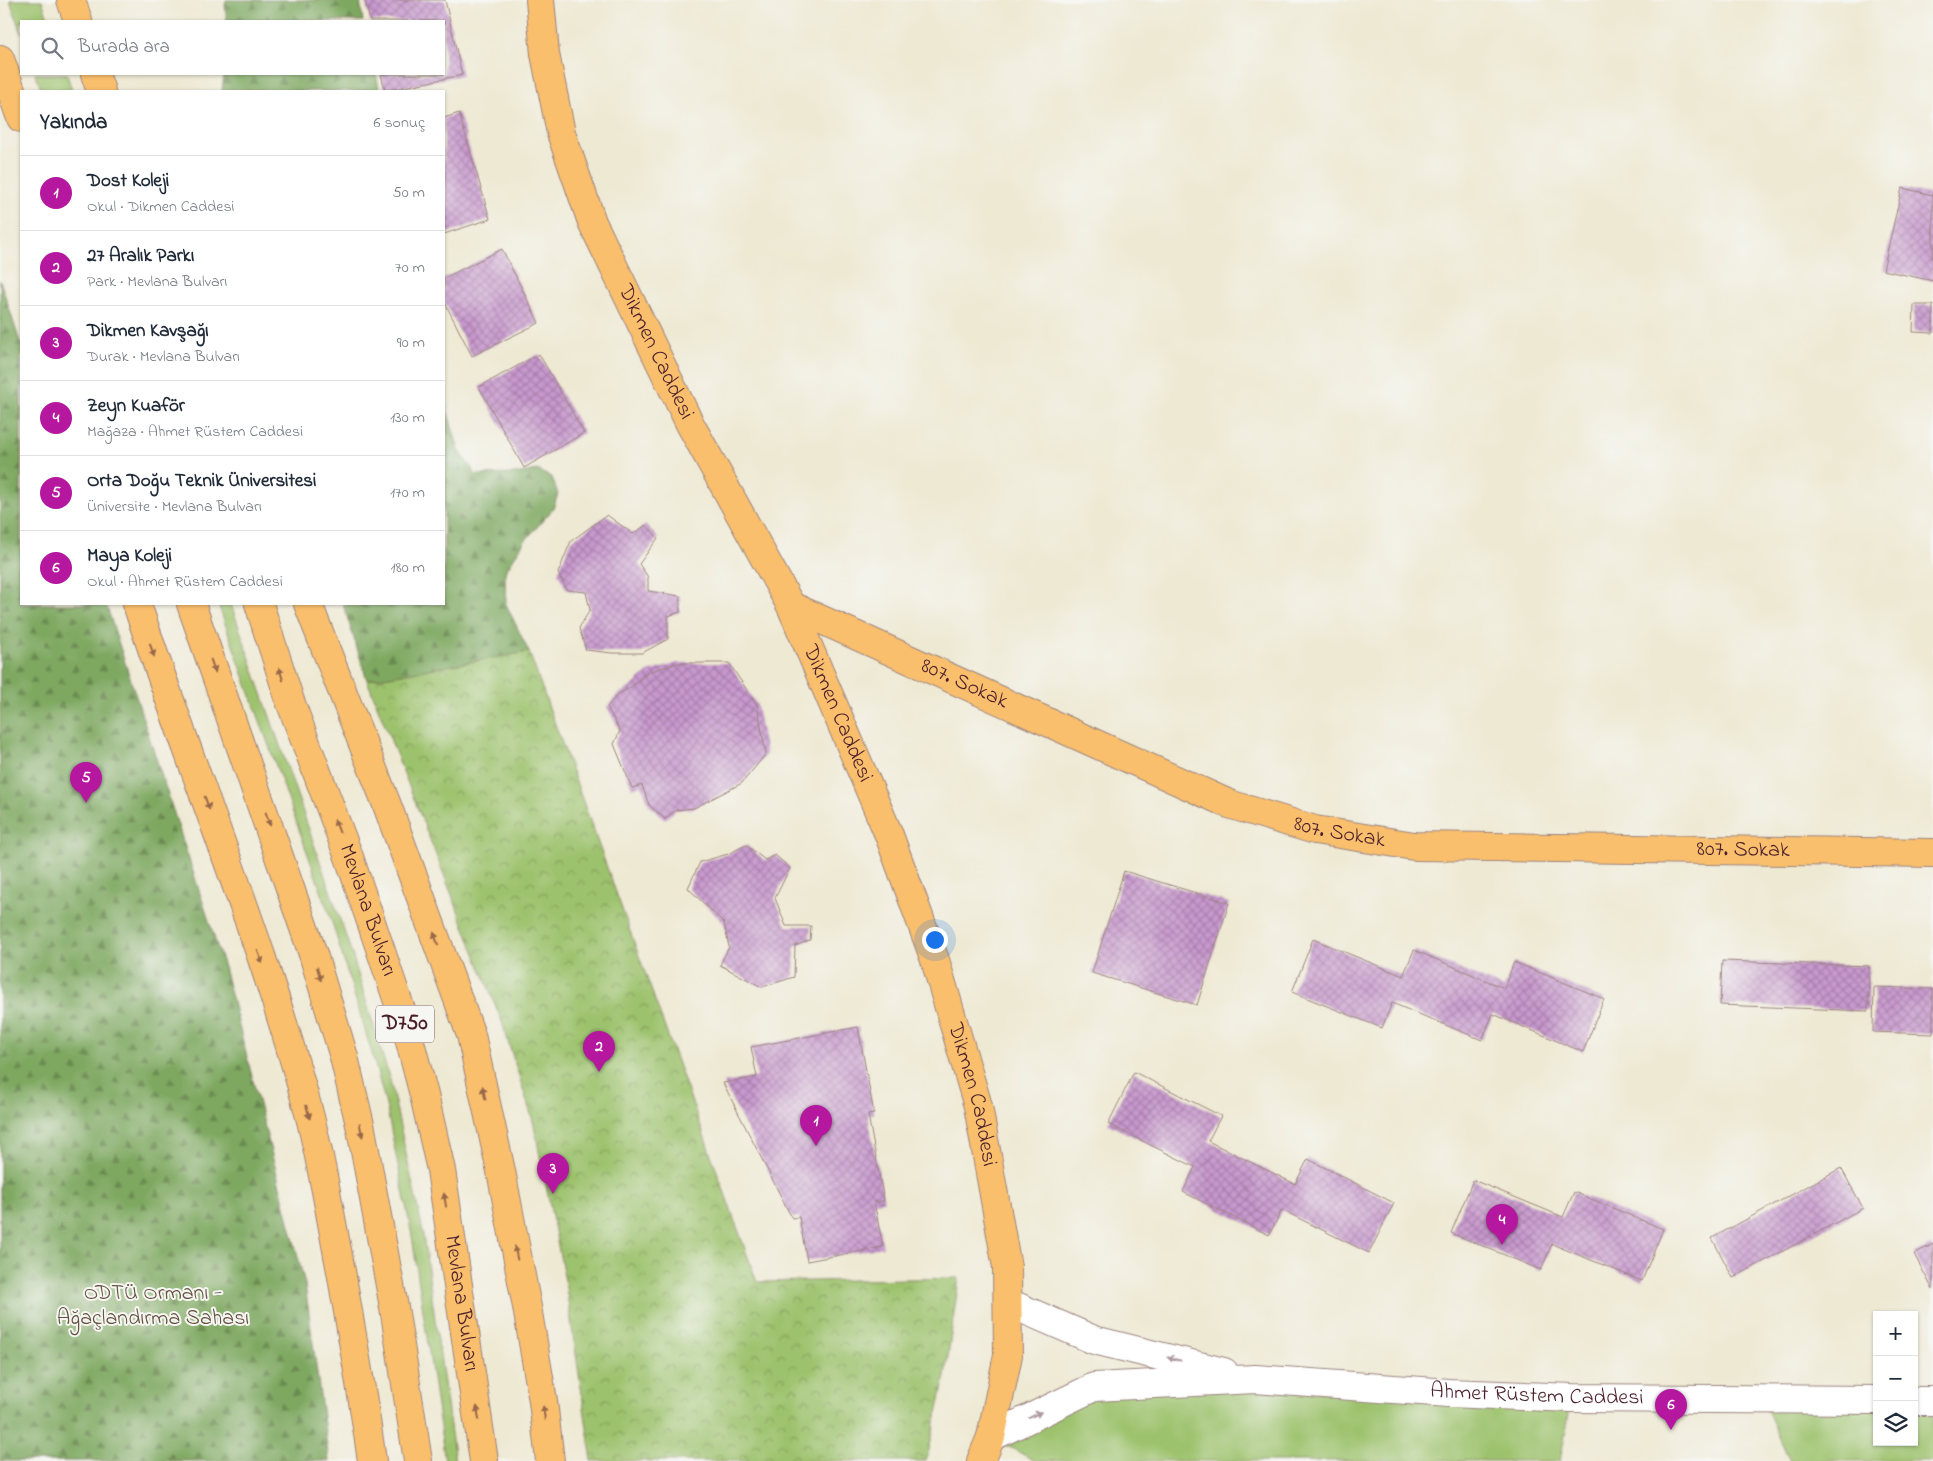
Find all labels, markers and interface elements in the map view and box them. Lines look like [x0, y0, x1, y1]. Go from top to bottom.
search box [20, 20, 445, 75]
icon: search [38, 34, 66, 62]
text: Burada ara [78, 34, 170, 61]
text: Yakında [40, 108, 107, 138]
text: 6 sonuç [373, 111, 425, 135]
text: Dost Koleji [87, 168, 169, 195]
text: 1 [53, 181, 59, 205]
text: 50 m [393, 181, 425, 205]
text: Okul · Dikmen Caddesi [87, 195, 234, 219]
text: 27 Aralık Parkı [87, 243, 194, 270]
text: 2 [52, 256, 60, 280]
text: 70 m [395, 256, 425, 280]
text: Park · Mevlana Bulvarı [87, 270, 227, 294]
street label: Dikmen Caddesi [608, 278, 702, 425]
text: Dikmen Kavşağı [87, 318, 209, 345]
text: 3 [53, 331, 59, 355]
text: 90 m [397, 331, 425, 355]
text: Durak · Mevlana Bulvarı [87, 345, 240, 369]
text: Zeyn Kuaför [87, 393, 185, 420]
text: 4 [53, 406, 59, 430]
text: 130 m [390, 406, 425, 430]
text: Mağaza · Ahmet Rüstem Caddesi [87, 420, 303, 444]
text: Orta Doğu Teknik Üniversitesi [87, 468, 316, 495]
text: 5 [51, 481, 61, 505]
text: 170 m [390, 481, 425, 505]
text: Üniversite · Mevlana Bulvarı [87, 495, 262, 519]
text: Maya Koleji [87, 543, 172, 570]
text: 6 [52, 556, 60, 580]
text: 180 m [391, 556, 425, 580]
text: Okul · Ahmet Rüstem Caddesi [87, 570, 283, 594]
street label: Dikmen Caddesi [793, 639, 881, 788]
one-way arrow [148, 643, 156, 658]
street label: 807. Sokak [915, 651, 1013, 718]
one-way arrow [209, 659, 217, 674]
one-way arrow [277, 666, 285, 681]
pin: 5 [70, 762, 102, 803]
one-way arrow [203, 796, 211, 811]
street label: 807. Sokak [1289, 808, 1388, 857]
one-way arrow [264, 812, 272, 827]
one-way arrow [333, 818, 341, 833]
street label: 807. Sokak [1696, 834, 1790, 867]
street label: Mevlana Bulvarı [330, 840, 404, 981]
your location [922, 927, 948, 953]
one-way arrow [432, 931, 439, 946]
one-way arrow [257, 949, 265, 964]
one-way arrow [315, 966, 323, 981]
road number: D750 [376, 1006, 434, 1042]
street label: Dikmen Caddesi [938, 1018, 1005, 1169]
pin: 2 [583, 1031, 615, 1072]
one-way arrow [479, 1085, 487, 1101]
one-way arrow [304, 1104, 312, 1119]
pin: 1 [800, 1105, 832, 1146]
one-way arrow [358, 1123, 366, 1139]
pin: 3 [537, 1153, 569, 1194]
one-way arrow [441, 1192, 449, 1208]
pin: 4 [1486, 1204, 1518, 1245]
street label: Mevlana Bulvarı [435, 1233, 487, 1374]
one-way arrow [512, 1244, 520, 1260]
park label: ODTÜ Ormanı - Ağaçlandırma Sahası [57, 1278, 249, 1336]
map controls [1873, 1311, 1918, 1446]
button: + [1873, 1311, 1918, 1356]
one-way arrow [1166, 1355, 1181, 1363]
button: − [1873, 1356, 1918, 1401]
street label: Ahmet Rüstem Caddesi [1429, 1376, 1643, 1414]
pin: 6 [1655, 1389, 1687, 1430]
button: layers [1873, 1401, 1918, 1446]
one-way arrow [473, 1404, 481, 1420]
one-way arrow [540, 1404, 548, 1420]
one-way arrow [1028, 1411, 1042, 1419]

